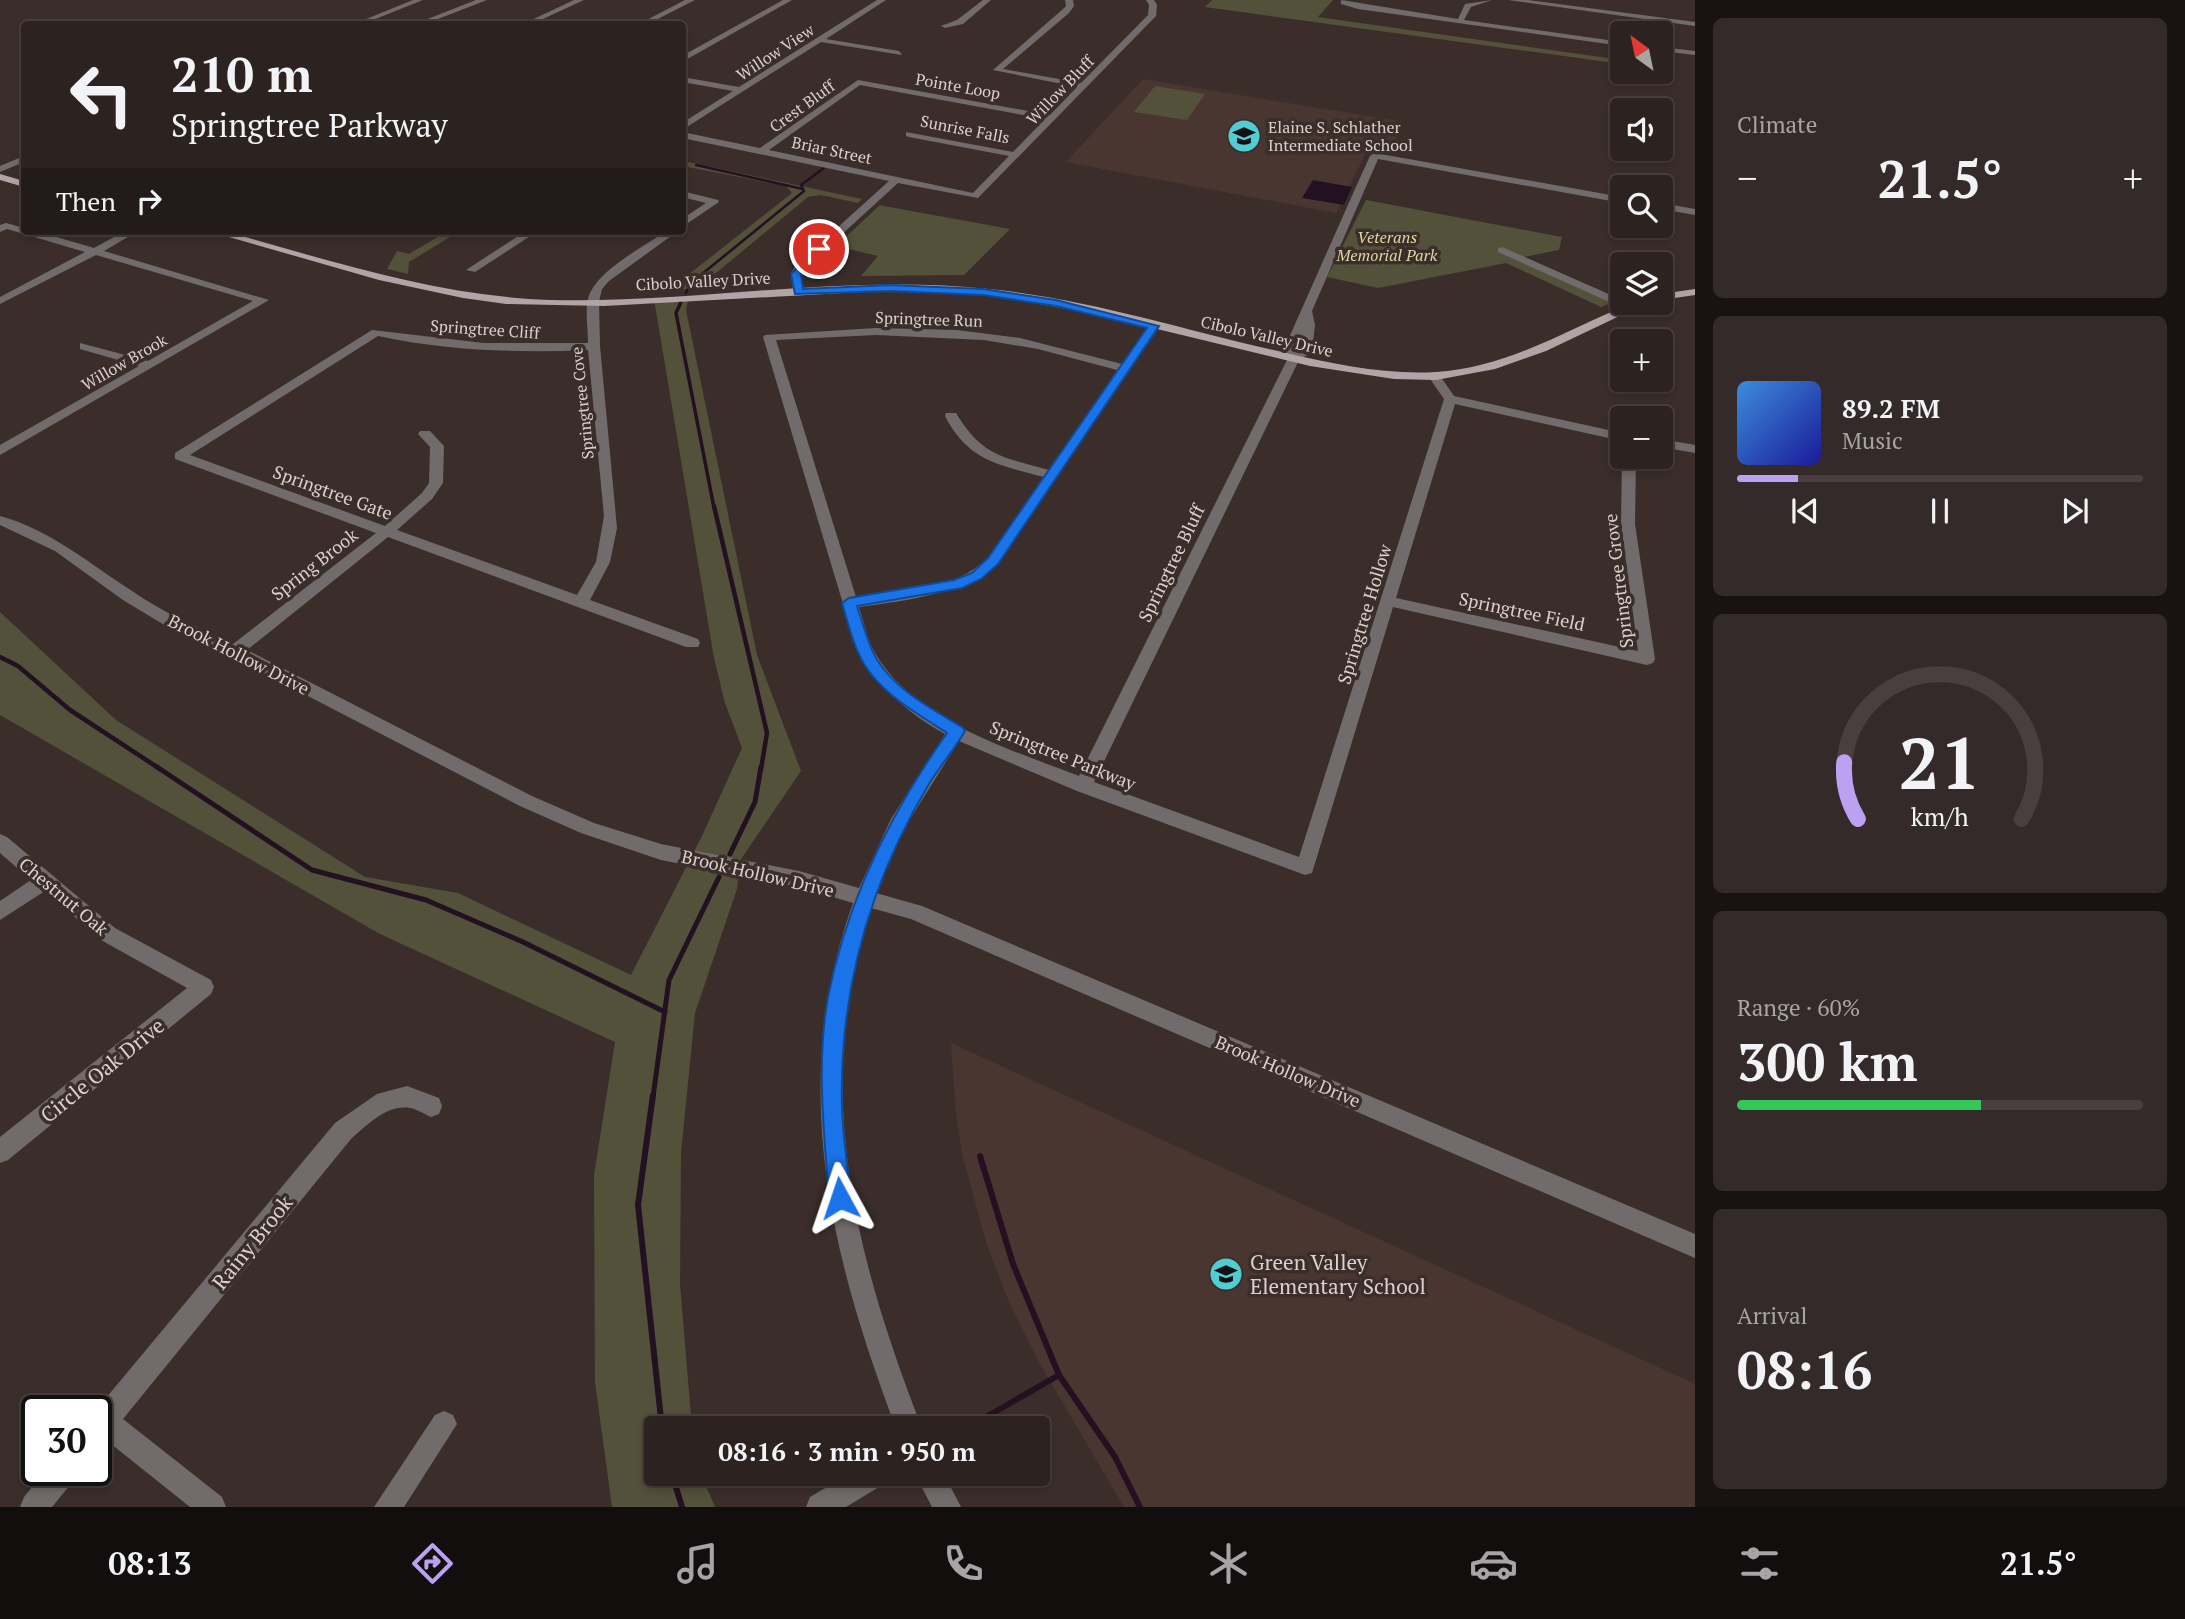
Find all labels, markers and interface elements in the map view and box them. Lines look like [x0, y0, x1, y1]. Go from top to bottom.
street label: Willow View [732, 18, 818, 85]
north arrow [1610, 21, 1673, 84]
map controls [1610, 21, 1673, 469]
text: 210 m [171, 41, 313, 106]
icon: left [56, 49, 147, 140]
street label: Willow Bluff [1021, 49, 1100, 129]
street label: Pointe Loop [914, 68, 1002, 104]
street label: Crest Bluff [765, 74, 840, 137]
button: sound [1610, 98, 1673, 161]
text: Springtree Parkway [171, 104, 448, 146]
text: Climate [1737, 109, 1817, 140]
street label: Sunrise Falls [919, 110, 1012, 148]
place label: Elaine S. Schlather Intermediate School [1268, 116, 1413, 156]
school or university icon: Elaine S. Schlather Intermediate School [1225, 117, 1263, 155]
street label: Briar Street [790, 131, 874, 169]
text: 21.5° [1877, 144, 2003, 213]
text: − [1737, 153, 1757, 203]
text: + [2123, 153, 2143, 203]
button: search [1610, 175, 1673, 238]
icon: right [130, 182, 168, 220]
text: Then [56, 184, 116, 218]
pin [789, 219, 849, 279]
park label: Veterans Memorial Park [1336, 226, 1438, 266]
icon: arrive [800, 230, 838, 268]
button: layers [1610, 252, 1673, 315]
street label: Cibolo Valley Drive [635, 266, 771, 296]
street label: Springtree Run [875, 306, 984, 332]
street label: Cibolo Valley Drive [1199, 310, 1335, 362]
street label: Springtree Cliff [430, 314, 542, 344]
street label: Willow Brook [77, 328, 172, 395]
button: + [1610, 329, 1673, 392]
street label: Springtree Cove [565, 346, 599, 460]
text: 89.2 FM [1842, 391, 1940, 425]
button: − [1610, 406, 1673, 469]
text: Music [1842, 425, 1903, 456]
street label: Springtree Gate [270, 459, 396, 525]
icon: previous [1786, 492, 1824, 530]
icon: pause [1921, 492, 1959, 530]
icon: next [2056, 492, 2094, 530]
street label: Springtree Bluff [1132, 499, 1211, 626]
street label: Springtree Grove [1598, 512, 1638, 650]
street label: Spring Brook [266, 522, 363, 605]
street label: Springtree Hollow [1331, 540, 1397, 687]
street label: Springtree Field [1457, 586, 1587, 636]
street label: Brook Hollow Drive [164, 608, 314, 700]
text: 21 [1899, 714, 1981, 811]
street label: Springtree Parkway [986, 715, 1140, 796]
text: km/h [1911, 800, 1969, 833]
street label: Brook Hollow Drive [679, 844, 837, 902]
street label: Chestnut Oak [14, 852, 114, 941]
text: Range · 60% [1737, 992, 1860, 1023]
street label: Circle Oak Drive [34, 1011, 170, 1129]
text: 300 km [1737, 1027, 1918, 1096]
street label: Brook Hollow Drive [1212, 1030, 1364, 1112]
position arrow [803, 1161, 877, 1235]
street label: Rainy Brook [205, 1189, 299, 1295]
place label: Green Valley Elementary School [1250, 1248, 1426, 1300]
school or university icon: Green Valley Elementary School [1207, 1255, 1245, 1293]
text: Arrival [1737, 1300, 1808, 1331]
text: 08:16 [1737, 1335, 1872, 1404]
speed limit sign: 30 [21, 1395, 112, 1486]
text: 08:16 · 3 min · 950 m [718, 1434, 976, 1468]
icon: directions [408, 1539, 457, 1588]
icon: music [673, 1539, 722, 1588]
icon: phone [939, 1539, 988, 1588]
icon: climate [1204, 1539, 1253, 1588]
icon: car [1469, 1539, 1518, 1588]
icon: filters [1735, 1539, 1784, 1588]
text: 08:13 [108, 1542, 191, 1584]
text: 21.5° [2000, 1542, 2077, 1584]

